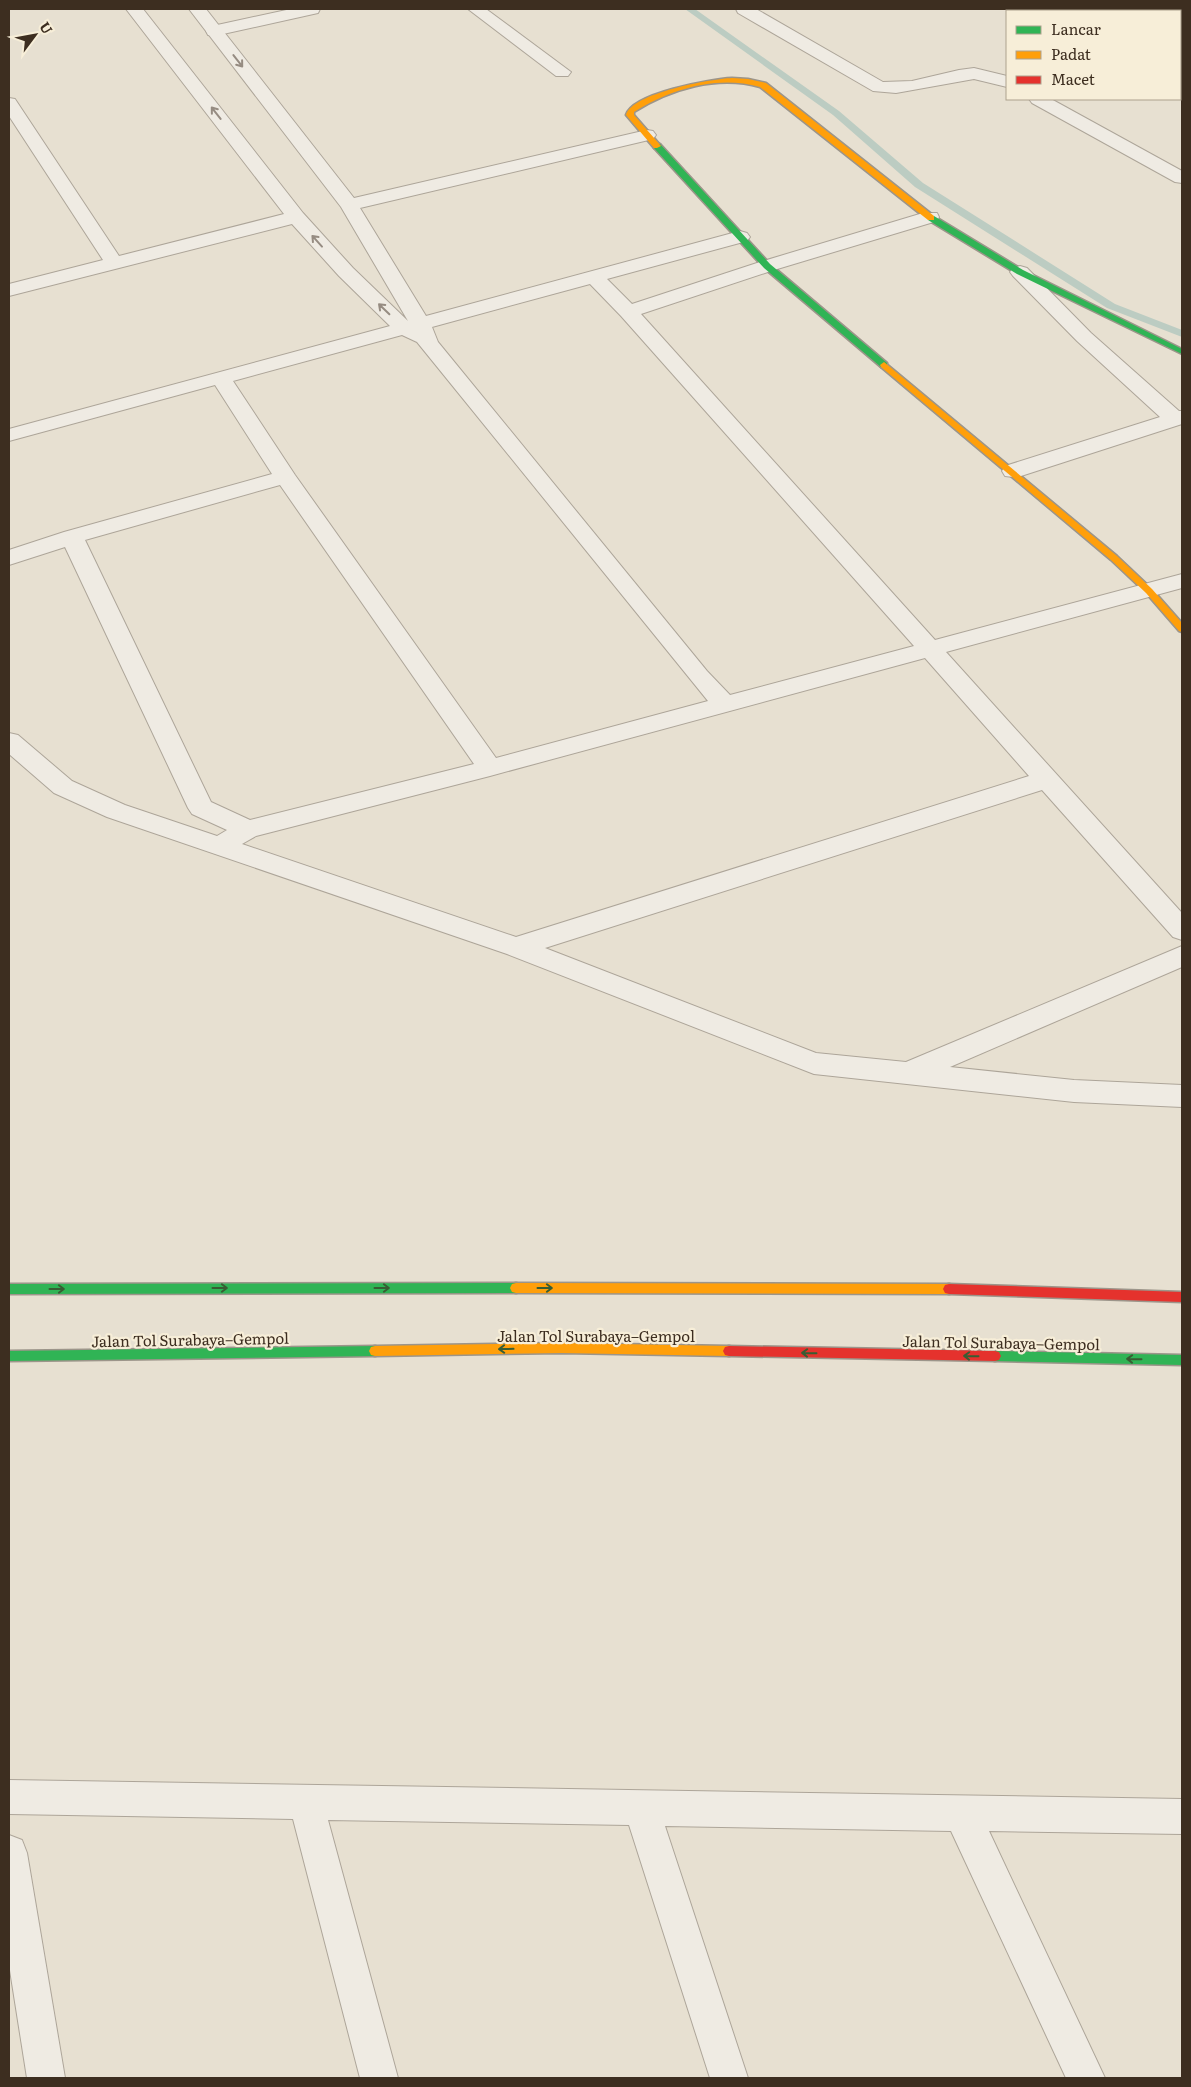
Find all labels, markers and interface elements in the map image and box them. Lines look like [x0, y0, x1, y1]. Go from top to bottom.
north arrow [10, 10, 60, 60]
legend [1006, 10, 1181, 100]
text: Lancar [1051, 17, 1101, 40]
text: U [35, 18, 58, 38]
text: Padat [1051, 42, 1091, 65]
one-way arrow [232, 54, 243, 67]
text: Macet [1051, 67, 1095, 90]
one-way arrow [210, 107, 221, 120]
one-way arrow [311, 234, 323, 247]
one-way arrow [378, 303, 390, 315]
one-way arrow [212, 1283, 228, 1293]
one-way arrow [374, 1283, 390, 1293]
one-way arrow [536, 1283, 553, 1293]
one-way arrow [49, 1284, 65, 1294]
street label: Jalan Tol Surabaya–Gempol [497, 1324, 695, 1347]
street label: Jalan Tol Surabaya–Gempol [91, 1326, 289, 1352]
street label: Jalan Tol Surabaya–Gempol [902, 1329, 1100, 1355]
one-way arrow [498, 1344, 514, 1354]
one-way arrow [801, 1348, 817, 1358]
one-way arrow [963, 1351, 980, 1361]
one-way arrow [1126, 1355, 1142, 1364]

